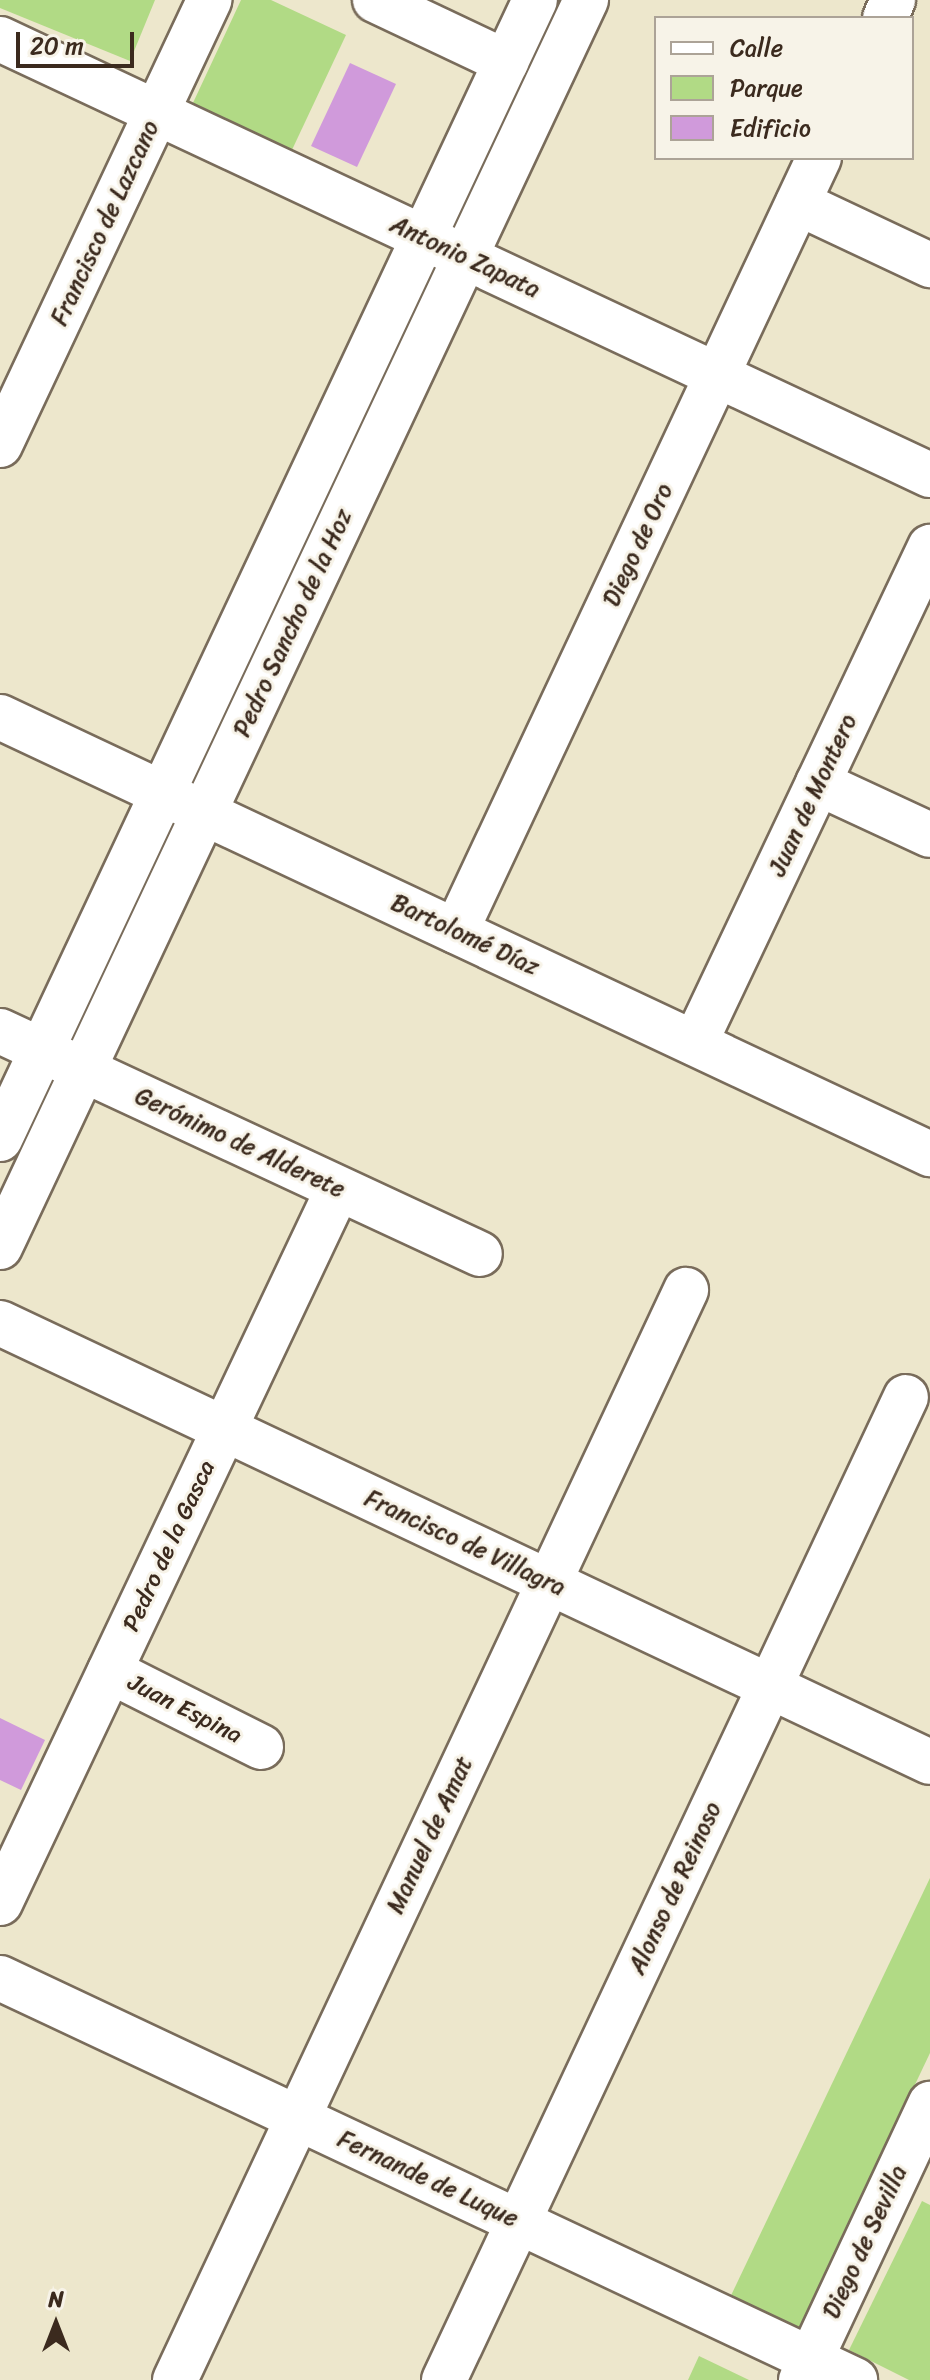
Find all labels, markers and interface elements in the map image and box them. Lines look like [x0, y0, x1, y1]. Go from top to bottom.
scale bar [20, 16, 138, 66]
legend [654, 16, 914, 160]
text: 20 m [30, 25, 84, 67]
text: Calle [730, 27, 783, 69]
text: Parque [730, 67, 803, 109]
text: Edificio [730, 107, 811, 149]
street label: Francisco de Lazcano [45, 116, 165, 330]
street label: Antonio Zapata [386, 210, 544, 304]
street label: Diego de Oro [597, 479, 679, 611]
street label: Pedro Sancho de la Hoz [228, 505, 358, 741]
street label: Juan de Montero [763, 709, 863, 881]
street label: Bartolomé Díaz [386, 888, 544, 982]
street label: Gerónimo de Alderete [130, 1082, 350, 1204]
street label: Pedro de la Gasca [117, 1456, 221, 1636]
street label: Francisco de Villagra [359, 1484, 571, 1602]
street label: Juan Espina [123, 1668, 247, 1750]
street label: Manuel de Amat [381, 1752, 479, 1918]
street label: Alonso de Reinoso [622, 1796, 728, 1980]
street label: Fernande de Luque [334, 2125, 522, 2233]
street label: Diego de Sevilla [817, 2161, 913, 2323]
text: N [48, 2280, 64, 2319]
north arrow [16, 2284, 96, 2364]

